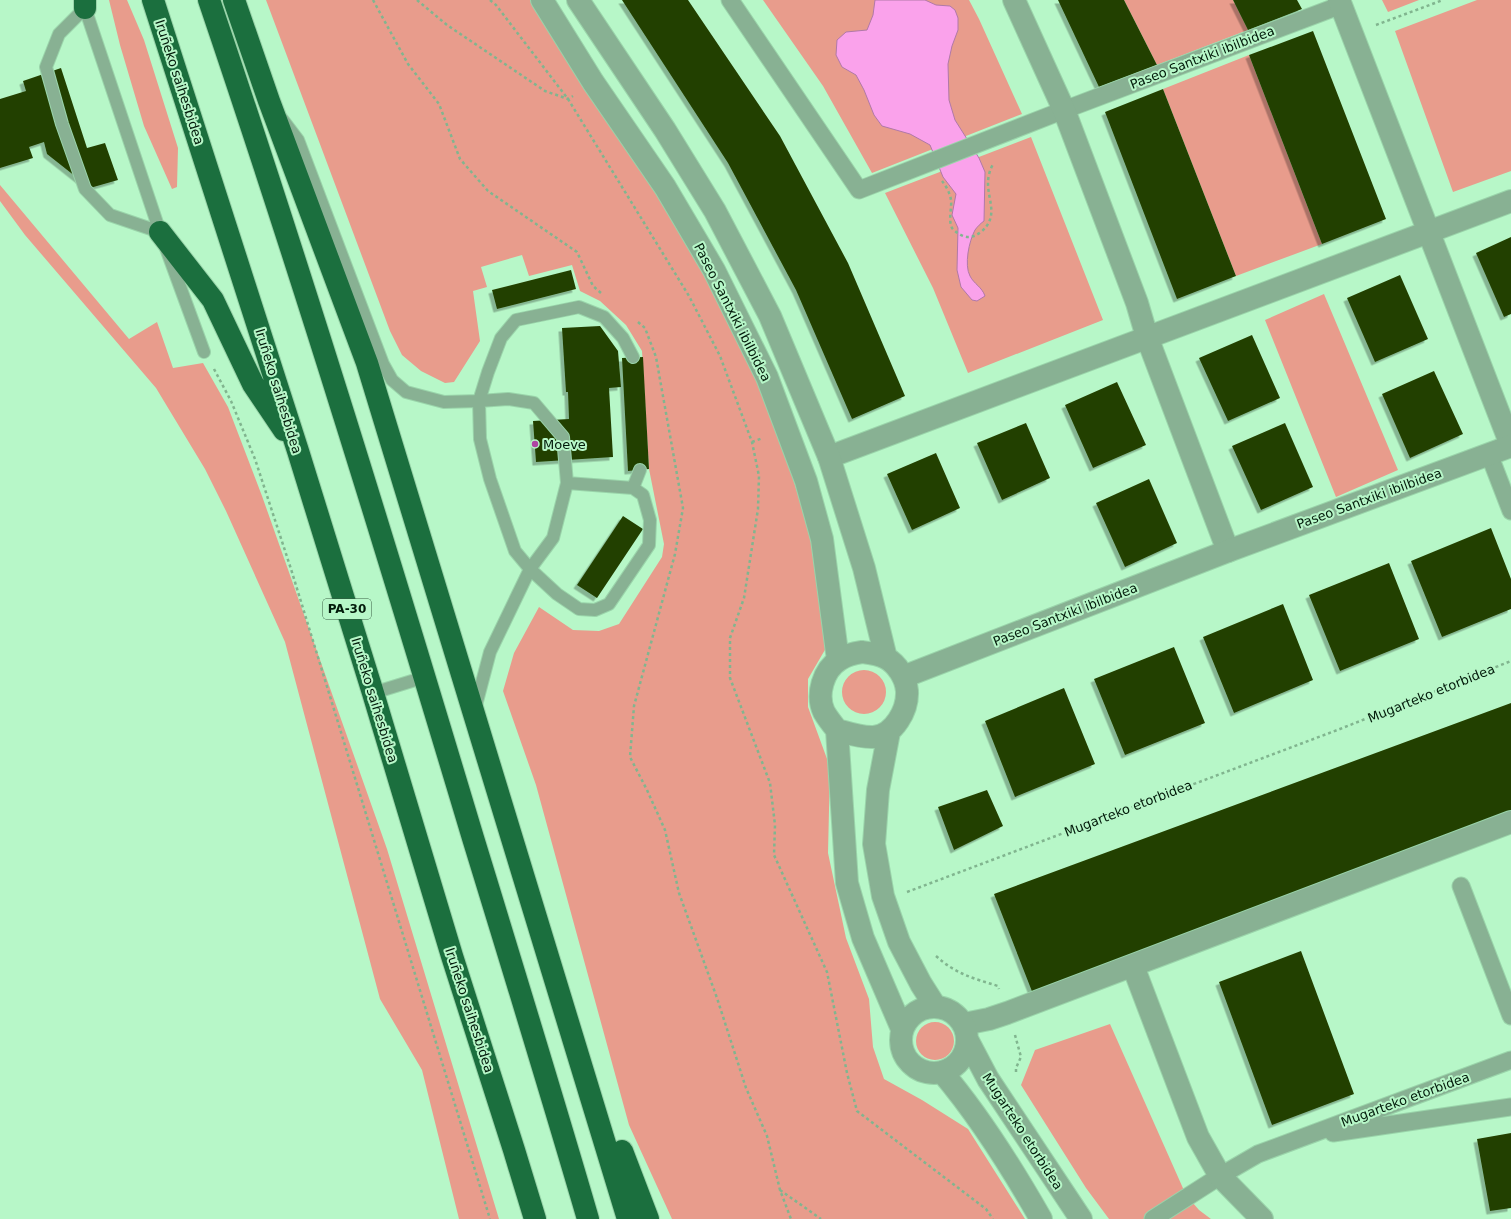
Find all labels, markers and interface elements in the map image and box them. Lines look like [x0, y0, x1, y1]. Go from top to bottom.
street label: Iruñeko saihesbidea [152, 18, 207, 146]
street label: Paseo Santxiki ibilbidea [1128, 23, 1276, 92]
street label: Paseo Santxiki ibilbidea [691, 240, 774, 384]
street label: Iruñeko saihesbidea [252, 327, 305, 456]
place label: Moeve [543, 437, 586, 452]
marker: Moeve [530, 439, 540, 449]
street label: Paseo Santxiki ibilbidea [1295, 465, 1444, 532]
street label: Paseo Santxiki ibilbidea [991, 580, 1139, 649]
road number: PA-30 [323, 599, 371, 619]
street label: Iruñeko saihesbidea [348, 636, 401, 765]
street label: Mugarteko etorbidea [1365, 661, 1497, 726]
street label: Mugarteko etorbidea [1062, 777, 1194, 840]
street label: Iruñeko saihesbidea [442, 946, 497, 1074]
street label: Mugarteko etorbidea [1339, 1069, 1472, 1130]
street label: Mugarteko etorbidea [979, 1070, 1066, 1192]

